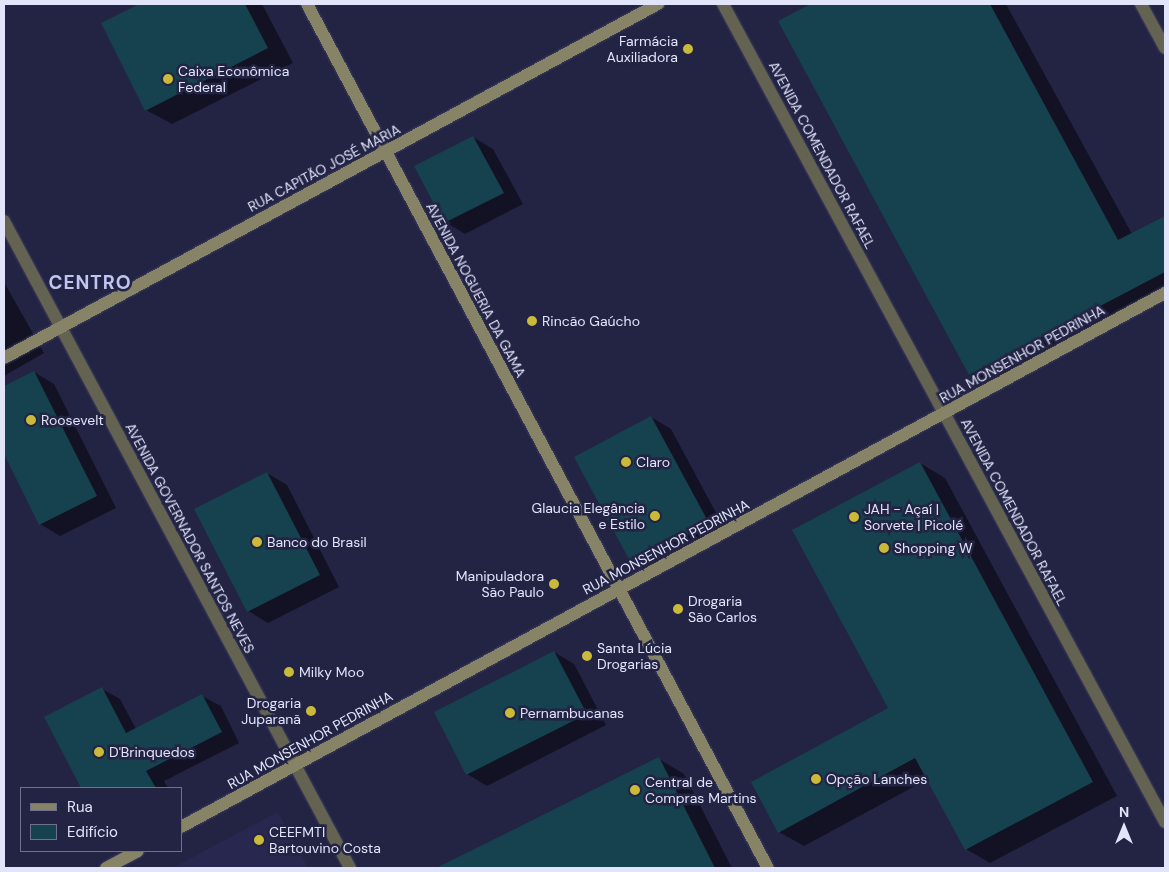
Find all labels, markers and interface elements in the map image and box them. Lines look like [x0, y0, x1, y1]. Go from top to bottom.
place label: Farmácia Auxiliadora [607, 33, 678, 65]
marker: Farmácia Auxiliadora [682, 43, 694, 55]
street label: AVENIDA COMENDADOR RAFAEL [765, 58, 879, 252]
place label: Caixa Econômica Federal [178, 63, 289, 95]
marker: Caixa Econômica Federal [162, 73, 174, 85]
street label: RUA CAPITÃO JOSÉ MARIA [245, 121, 403, 215]
street label: AVENIDA NOGUERIA DA GAMA [423, 200, 529, 380]
district label: CENTRO [48, 272, 132, 294]
street label: RUA MONSENHOR PEDRINHA [936, 302, 1108, 406]
place label: Rincão Gaúcho [542, 313, 640, 329]
marker: Rincão Gaúcho [526, 315, 538, 327]
place label: Roosevelt [41, 412, 104, 428]
marker: Roosevelt [25, 414, 37, 426]
street label: AVENIDA COMENDADOR RAFAEL [957, 415, 1071, 609]
street label: AVENIDA GOVERNADOR SANTOS NEVES [122, 420, 258, 656]
place label: Claro [636, 454, 670, 470]
marker: Claro [620, 456, 632, 468]
street label: RUA MONSENHOR PEDRINHA [580, 496, 752, 598]
place label: Glaucia Elegância e Estilo [532, 500, 645, 532]
place label: JAH - Açaí | Sorvete | Picolé [864, 501, 963, 534]
marker: Glaucia Elegância e Estilo [649, 510, 661, 522]
marker: JAH - Açaí | Sorvete | Picolé [848, 511, 860, 523]
place label: Banco do Brasil [267, 534, 367, 550]
marker: Banco do Brasil [251, 536, 263, 548]
place label: Shopping W [894, 540, 972, 556]
marker: Shopping W [878, 542, 890, 554]
place label: Manipuladora São Paulo [456, 568, 544, 600]
marker: Manipuladora São Paulo [548, 578, 560, 590]
place label: Drogaria São Carlos [688, 593, 757, 626]
marker: Drogaria São Carlos [672, 603, 684, 615]
place label: Santa Lúcia Drogarias [597, 640, 672, 672]
marker: Santa Lúcia Drogarias [581, 650, 593, 662]
place label: Milky Moo [299, 664, 364, 680]
marker: Milky Moo [283, 666, 295, 678]
street label: RUA MONSENHOR PEDRINHA [224, 688, 396, 792]
place label: Drogaria Juparanã [241, 695, 301, 728]
marker: Drogaria Juparanã [305, 705, 317, 717]
place label: Pernambucanas [520, 705, 624, 721]
marker: Pernambucanas [504, 707, 516, 719]
place label: D'Brinquedos [109, 744, 195, 760]
marker: D'Brinquedos [93, 746, 105, 758]
place label: Opção Lanches [826, 771, 927, 787]
marker: Opção Lanches [810, 773, 822, 785]
place label: Central de Compras Martins [645, 774, 757, 806]
marker: Central de Compras Martins [629, 784, 641, 796]
legend [20, 787, 182, 852]
text: Rua [67, 797, 93, 817]
north arrow [1099, 802, 1149, 852]
text: N [1119, 803, 1129, 821]
text: Edifício [67, 822, 118, 842]
place label: CEEFMTI Bartouvino Costa [269, 824, 381, 856]
marker: CEEFMTI Bartouvino Costa [253, 834, 265, 846]

